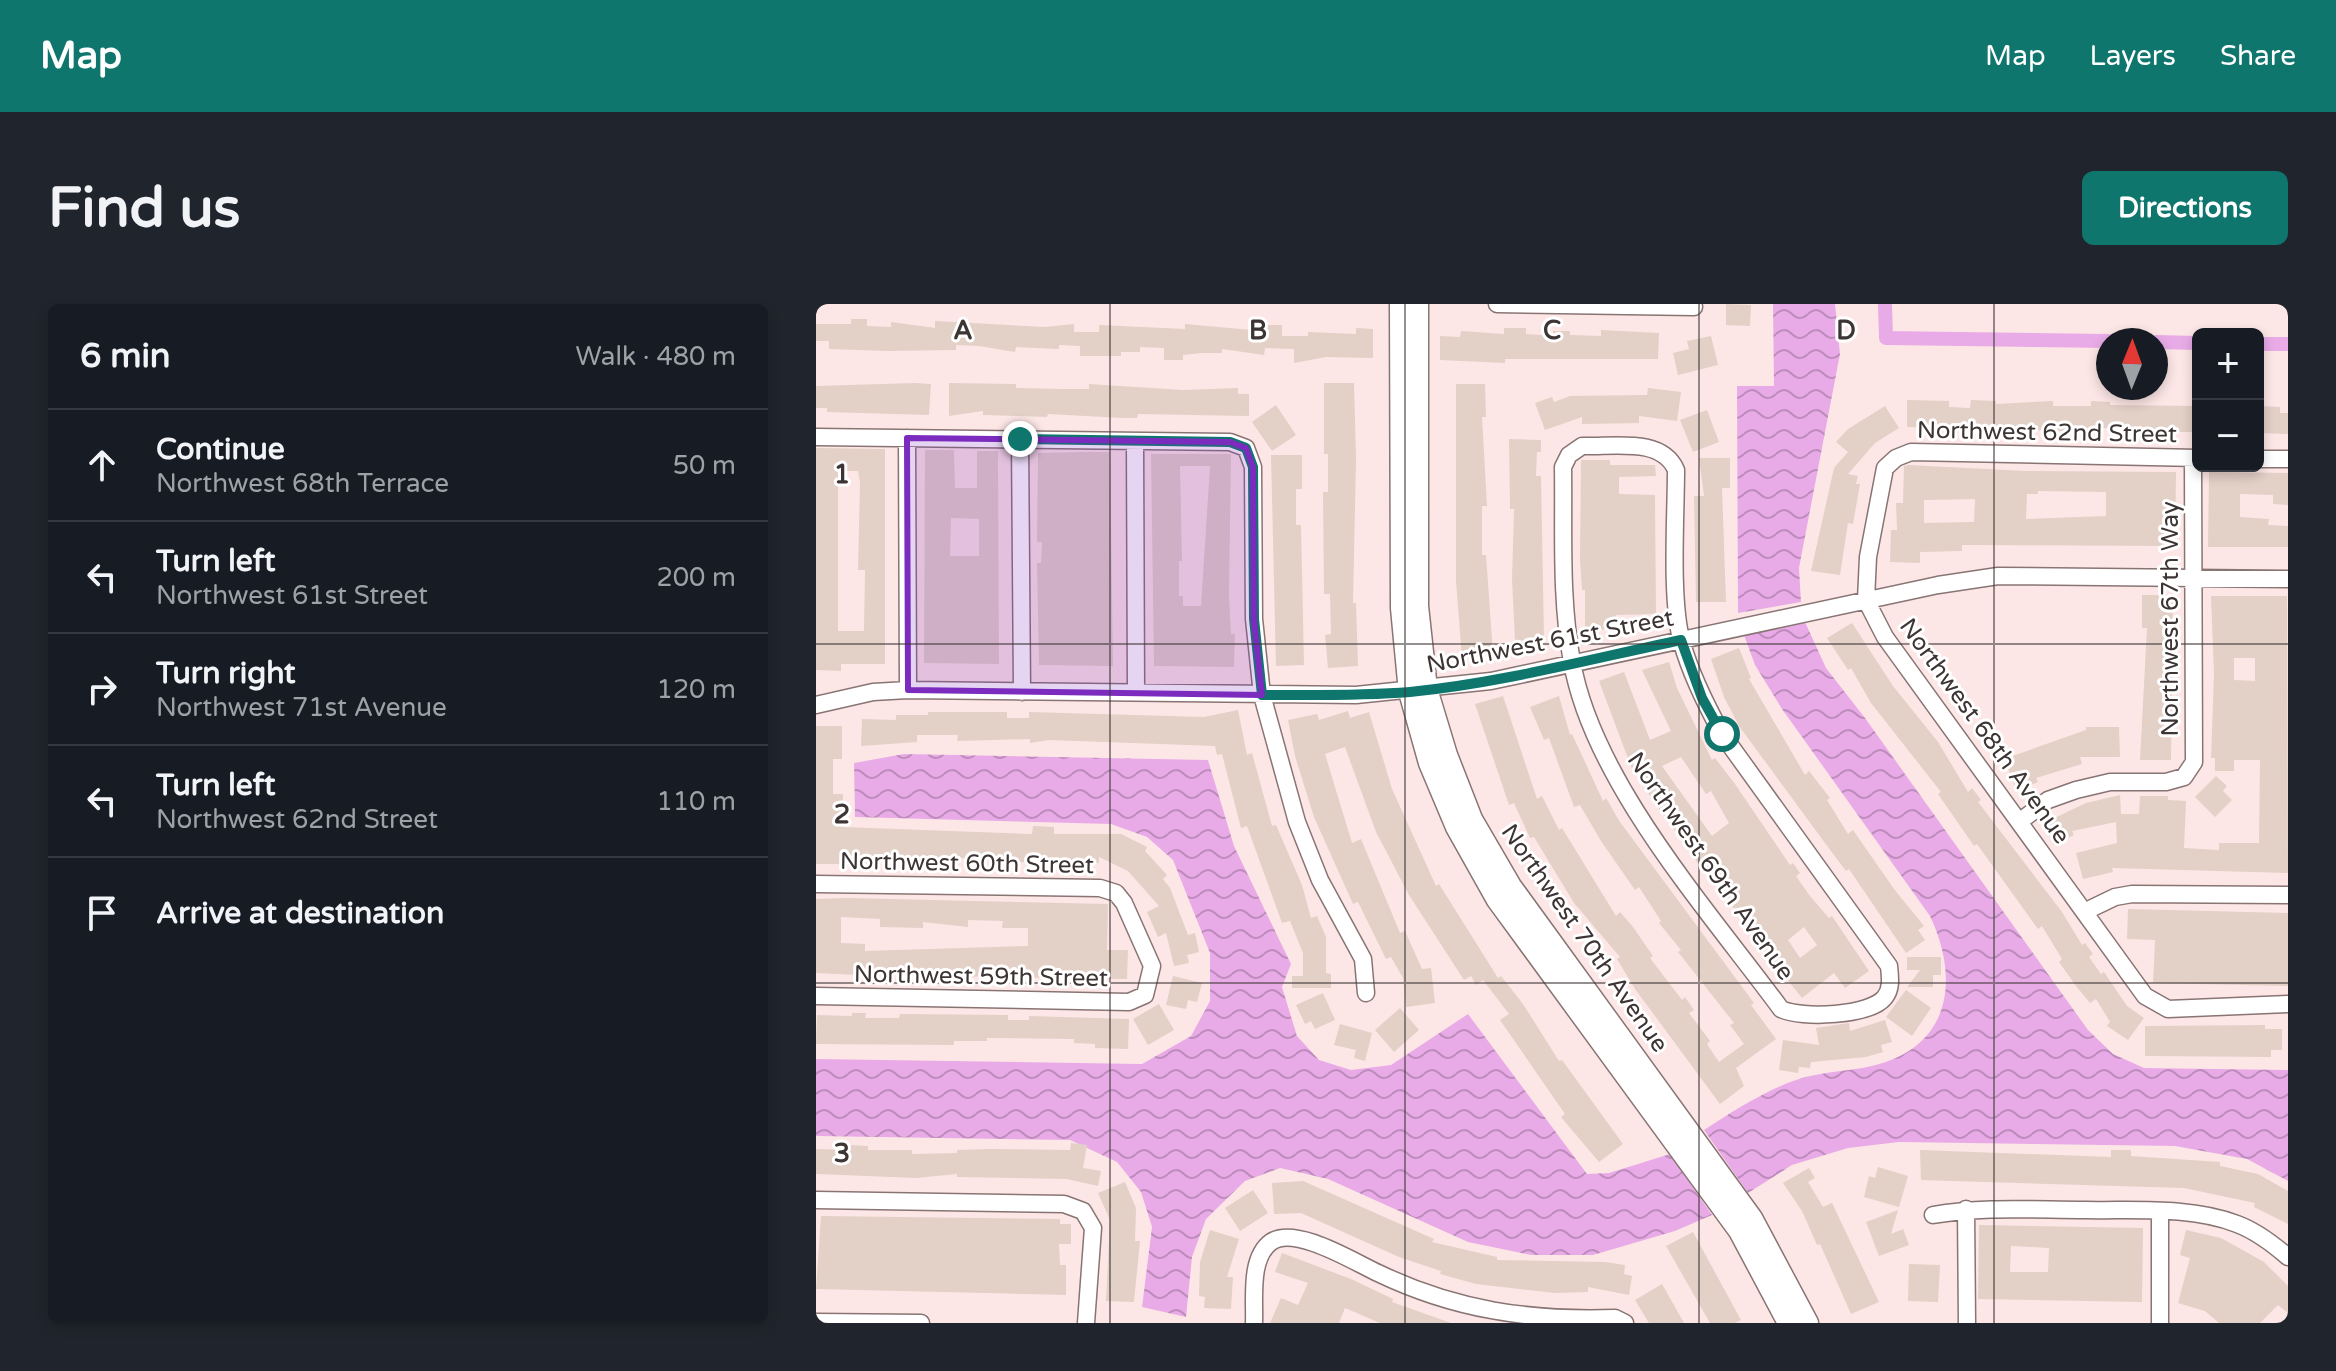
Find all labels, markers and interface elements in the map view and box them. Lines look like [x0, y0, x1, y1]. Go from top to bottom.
text: Map [40, 33, 122, 79]
text: Map [1985, 39, 2046, 73]
text: Layers [2090, 39, 2176, 73]
text: Share [2220, 39, 2296, 73]
button: Directions [2082, 171, 2288, 245]
text: Find us [48, 175, 240, 242]
text: A [953, 315, 973, 346]
text: B [1249, 315, 1267, 346]
text: C [1543, 315, 1561, 346]
text: D [1836, 315, 1856, 346]
north arrow [2096, 328, 2168, 400]
map controls [2192, 328, 2264, 472]
button: + [2192, 328, 2264, 400]
text: 6 min [80, 336, 171, 377]
text: Walk · 480 m [576, 341, 736, 372]
button: − [2192, 400, 2264, 472]
street label: Northwest 62nd Street [1917, 416, 2177, 449]
route end [1002, 421, 1038, 457]
text: Continue [156, 431, 285, 468]
icon: ahead [80, 443, 124, 487]
text: 50 m [673, 450, 736, 481]
text: 1 [834, 459, 850, 490]
text: Northwest 68th Terrace [156, 468, 449, 499]
street label: Northwest 67th Way [2156, 501, 2185, 737]
text: Turn left [156, 543, 275, 580]
icon: left [80, 555, 124, 599]
text: 200 m [656, 562, 736, 593]
text: Northwest 61st Street [156, 580, 428, 611]
street label: Northwest 61st Street [1424, 603, 1676, 680]
street label: Northwest 68th Avenue [1893, 613, 2076, 850]
text: Turn right [156, 655, 296, 692]
icon: right [80, 667, 124, 711]
text: 120 m [656, 674, 736, 705]
text: Northwest 71st Avenue [156, 692, 447, 723]
route start [1704, 716, 1740, 752]
street label: Northwest 69th Avenue [1621, 747, 1800, 986]
text: Turn left [156, 767, 275, 804]
icon: left [80, 779, 124, 823]
text: 110 m [656, 786, 736, 817]
text: 2 [834, 799, 850, 830]
text: Northwest 62nd Street [156, 804, 438, 835]
street label: Northwest 70th Avenue [1495, 819, 1674, 1058]
street label: Northwest 60th Street [840, 847, 1094, 880]
icon: arrive [80, 891, 124, 935]
text: Arrive at destination [156, 895, 444, 932]
street label: Northwest 59th Street [854, 960, 1108, 993]
text: 3 [834, 1138, 850, 1169]

